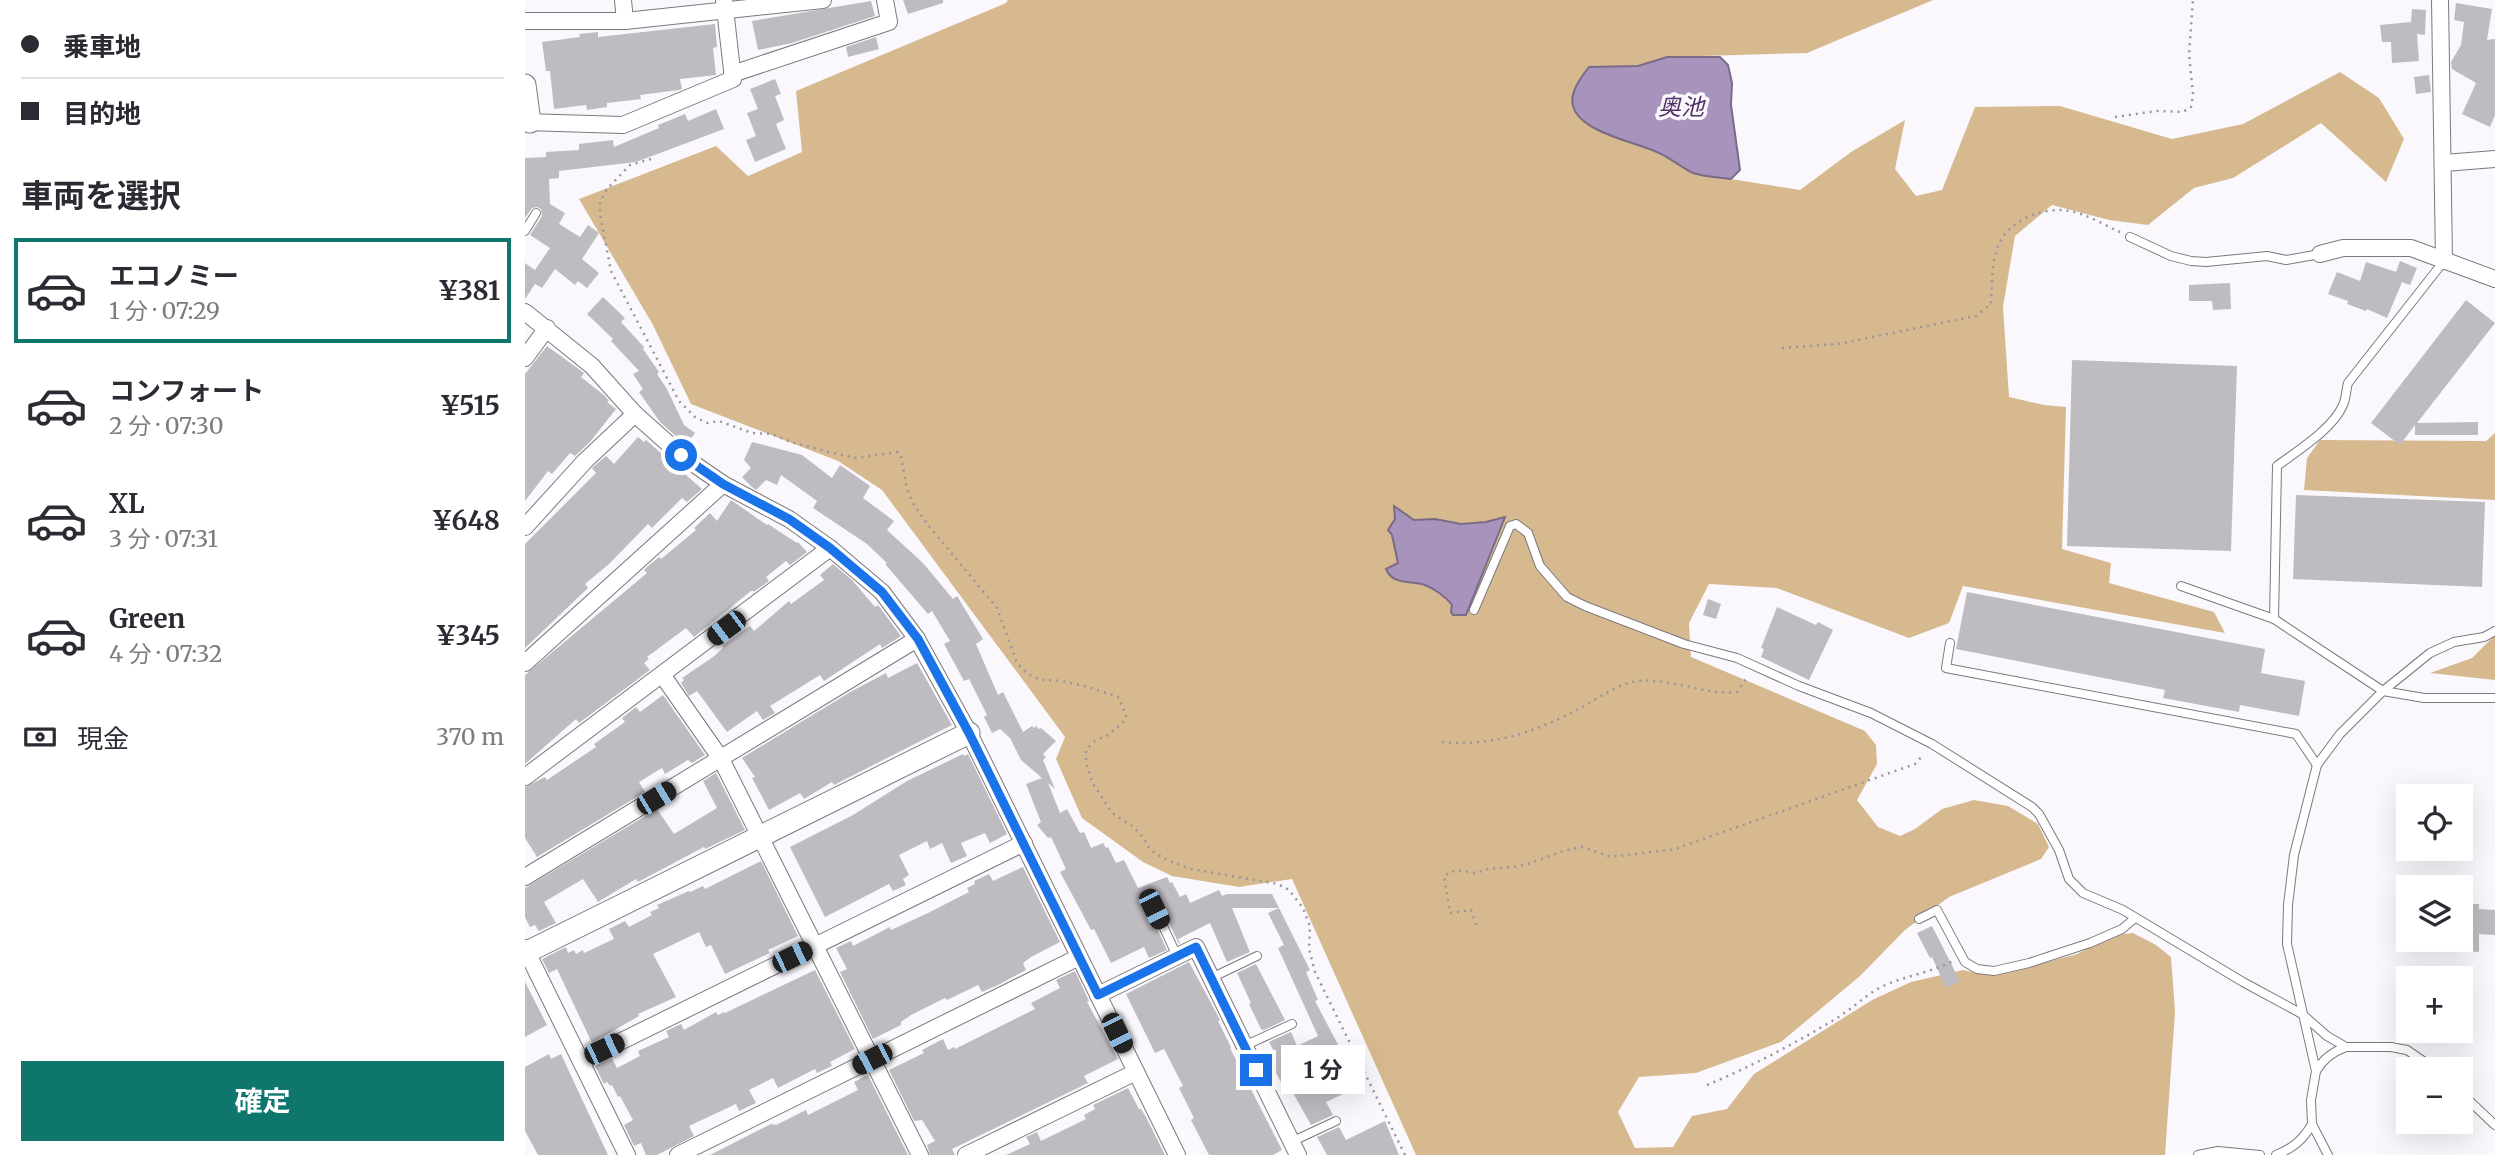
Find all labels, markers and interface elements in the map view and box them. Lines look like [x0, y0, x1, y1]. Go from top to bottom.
text: 乗車地 [63, 30, 141, 63]
water label: 奥池 [1658, 92, 1706, 121]
text: 目的地 [63, 97, 141, 130]
text: 車両を選択 [21, 176, 181, 216]
icon: car [25, 259, 88, 322]
text: エコノミー [109, 259, 239, 292]
text: ¥381 [438, 274, 500, 307]
text: 1 分 · 07:29 [109, 296, 220, 325]
icon: car [25, 374, 88, 437]
text: コンフォート [109, 374, 264, 407]
text: ¥515 [440, 389, 500, 422]
text: 2 分 · 07:30 [109, 411, 224, 440]
route start [665, 439, 697, 471]
text: XL [109, 487, 145, 520]
icon: car [25, 489, 88, 552]
text: ¥648 [432, 504, 500, 537]
text: 3 分 · 07:31 [109, 524, 218, 553]
text: Green [109, 602, 185, 635]
icon: car [25, 604, 88, 667]
car [703, 607, 750, 649]
text: ¥345 [435, 619, 500, 652]
text: 4 分 · 07:32 [109, 639, 222, 668]
icon: cash [21, 718, 59, 756]
text: 現金 [77, 722, 129, 755]
text: 370 m [436, 722, 504, 751]
car [633, 778, 680, 818]
map controls [2396, 784, 2473, 1134]
button: locate [2396, 784, 2473, 861]
button: layers [2396, 875, 2473, 952]
car [1136, 886, 1173, 932]
car [769, 938, 816, 976]
button: + [2396, 966, 2473, 1043]
car [1099, 1010, 1136, 1056]
car [581, 1030, 628, 1068]
car [849, 1040, 896, 1078]
callout: 1 分 [1281, 1046, 1365, 1094]
route end [1240, 1054, 1272, 1086]
text: 1 分 [1303, 1055, 1343, 1084]
button: − [2396, 1057, 2473, 1134]
button: 確定 [21, 1061, 504, 1141]

